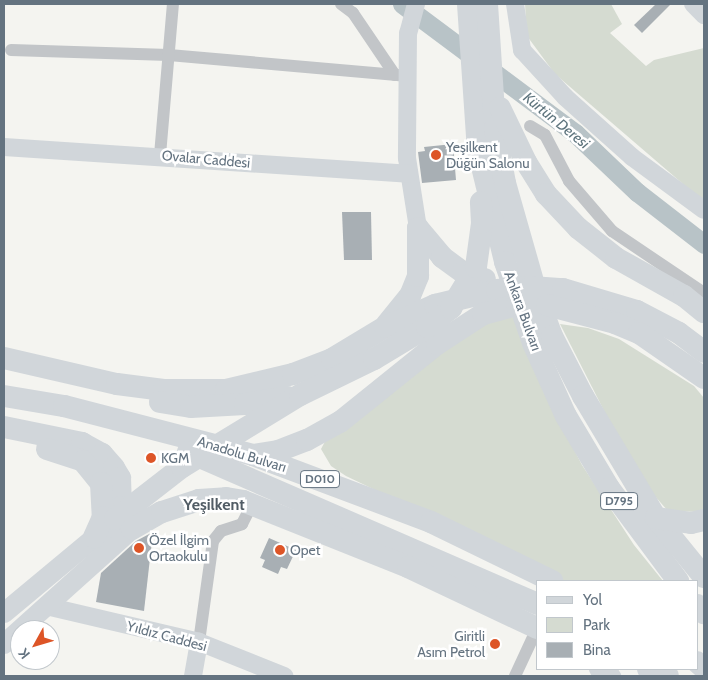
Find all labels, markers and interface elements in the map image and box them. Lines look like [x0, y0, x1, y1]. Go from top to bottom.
water label: Kürtün Deresi [519, 89, 593, 153]
place label: Yeşilkent Düğün Salonu [446, 139, 530, 172]
street label: Ovalar Caddesi [161, 147, 251, 171]
marker: Yeşilkent Düğün Salonu [430, 149, 442, 161]
street label: Ankara Bulvarı [501, 269, 545, 353]
street label: Anadolu Bulvarı [195, 432, 289, 476]
place label: KGM [161, 450, 189, 466]
marker: KGM [145, 452, 157, 464]
road number: D010 [299, 469, 341, 488]
road number: D795 [599, 492, 639, 511]
district label: Yeşilkent [183, 495, 245, 515]
place label: Özel İlgim Ortaokulu [149, 532, 209, 564]
marker: Özel İlgim Ortaokulu [133, 542, 145, 554]
place label: Opet [290, 542, 320, 558]
marker: Opet [274, 544, 286, 556]
legend [536, 580, 698, 670]
text: Yol [583, 591, 602, 609]
text: Park [583, 616, 610, 634]
street label: Yıldız Caddesi [125, 617, 209, 655]
north arrow [10, 620, 60, 670]
place label: Giritli Asım Petrol [417, 628, 485, 660]
marker: Giritli Asım Petrol [489, 638, 501, 650]
text: Bina [583, 641, 611, 659]
text: K [14, 645, 34, 663]

